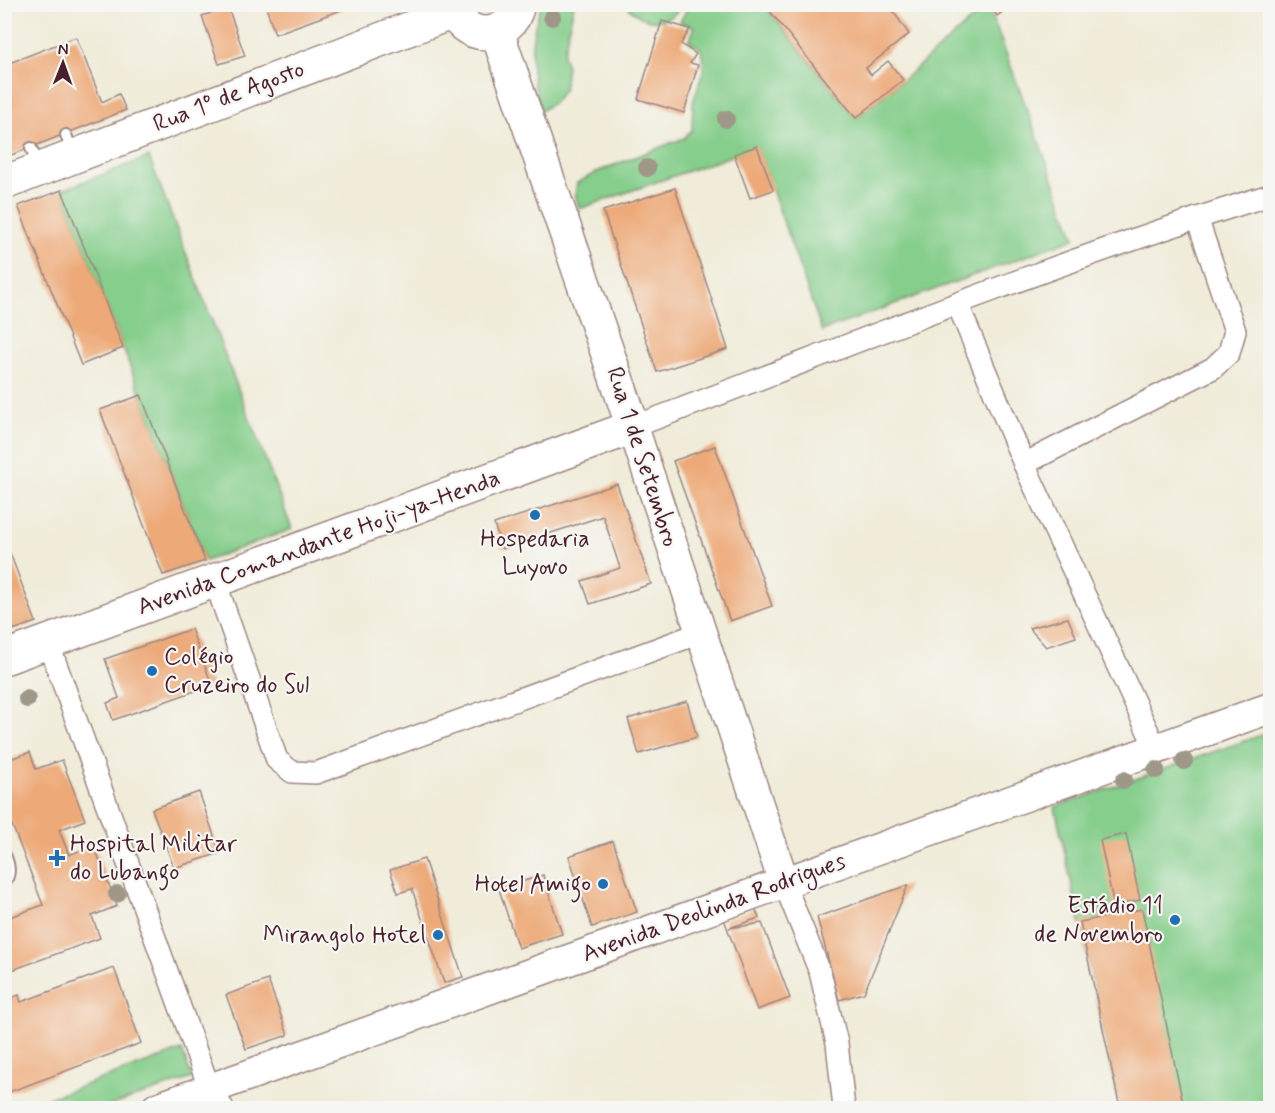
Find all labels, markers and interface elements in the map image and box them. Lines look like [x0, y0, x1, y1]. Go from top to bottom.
north arrow [33, 33, 93, 93]
text: N [58, 39, 69, 60]
street label: Rua 1º de Agosto [149, 54, 309, 140]
street label: Rua 1 de Setembro [598, 363, 686, 551]
street label: Avenida Comandante Hoji-ya-Henda [133, 463, 505, 623]
marker: Hospedaria Luyovo [528, 508, 542, 522]
place label: Hospedaria Luyovo [480, 524, 590, 583]
place label: Colégio Cruzeiro do Sul [164, 642, 309, 701]
marker: Colégio Cruzeiro do Sul [145, 664, 159, 678]
place label: Hospital Militar do Lubango [70, 829, 237, 891]
street label: Avenida Deolinda Rodrigues [578, 846, 851, 972]
marker: Hospital Militar do Lubango [48, 849, 66, 867]
place label: Hotel Amigo [475, 869, 591, 903]
marker: Hotel Amigo [596, 877, 610, 891]
place label: Estádio 11 de Novembro [1034, 891, 1163, 950]
marker: Estádio 11 de Novembro [1168, 913, 1182, 927]
place label: Mirangolo Hotel [263, 920, 426, 951]
marker: Mirangolo Hotel [431, 928, 445, 942]

